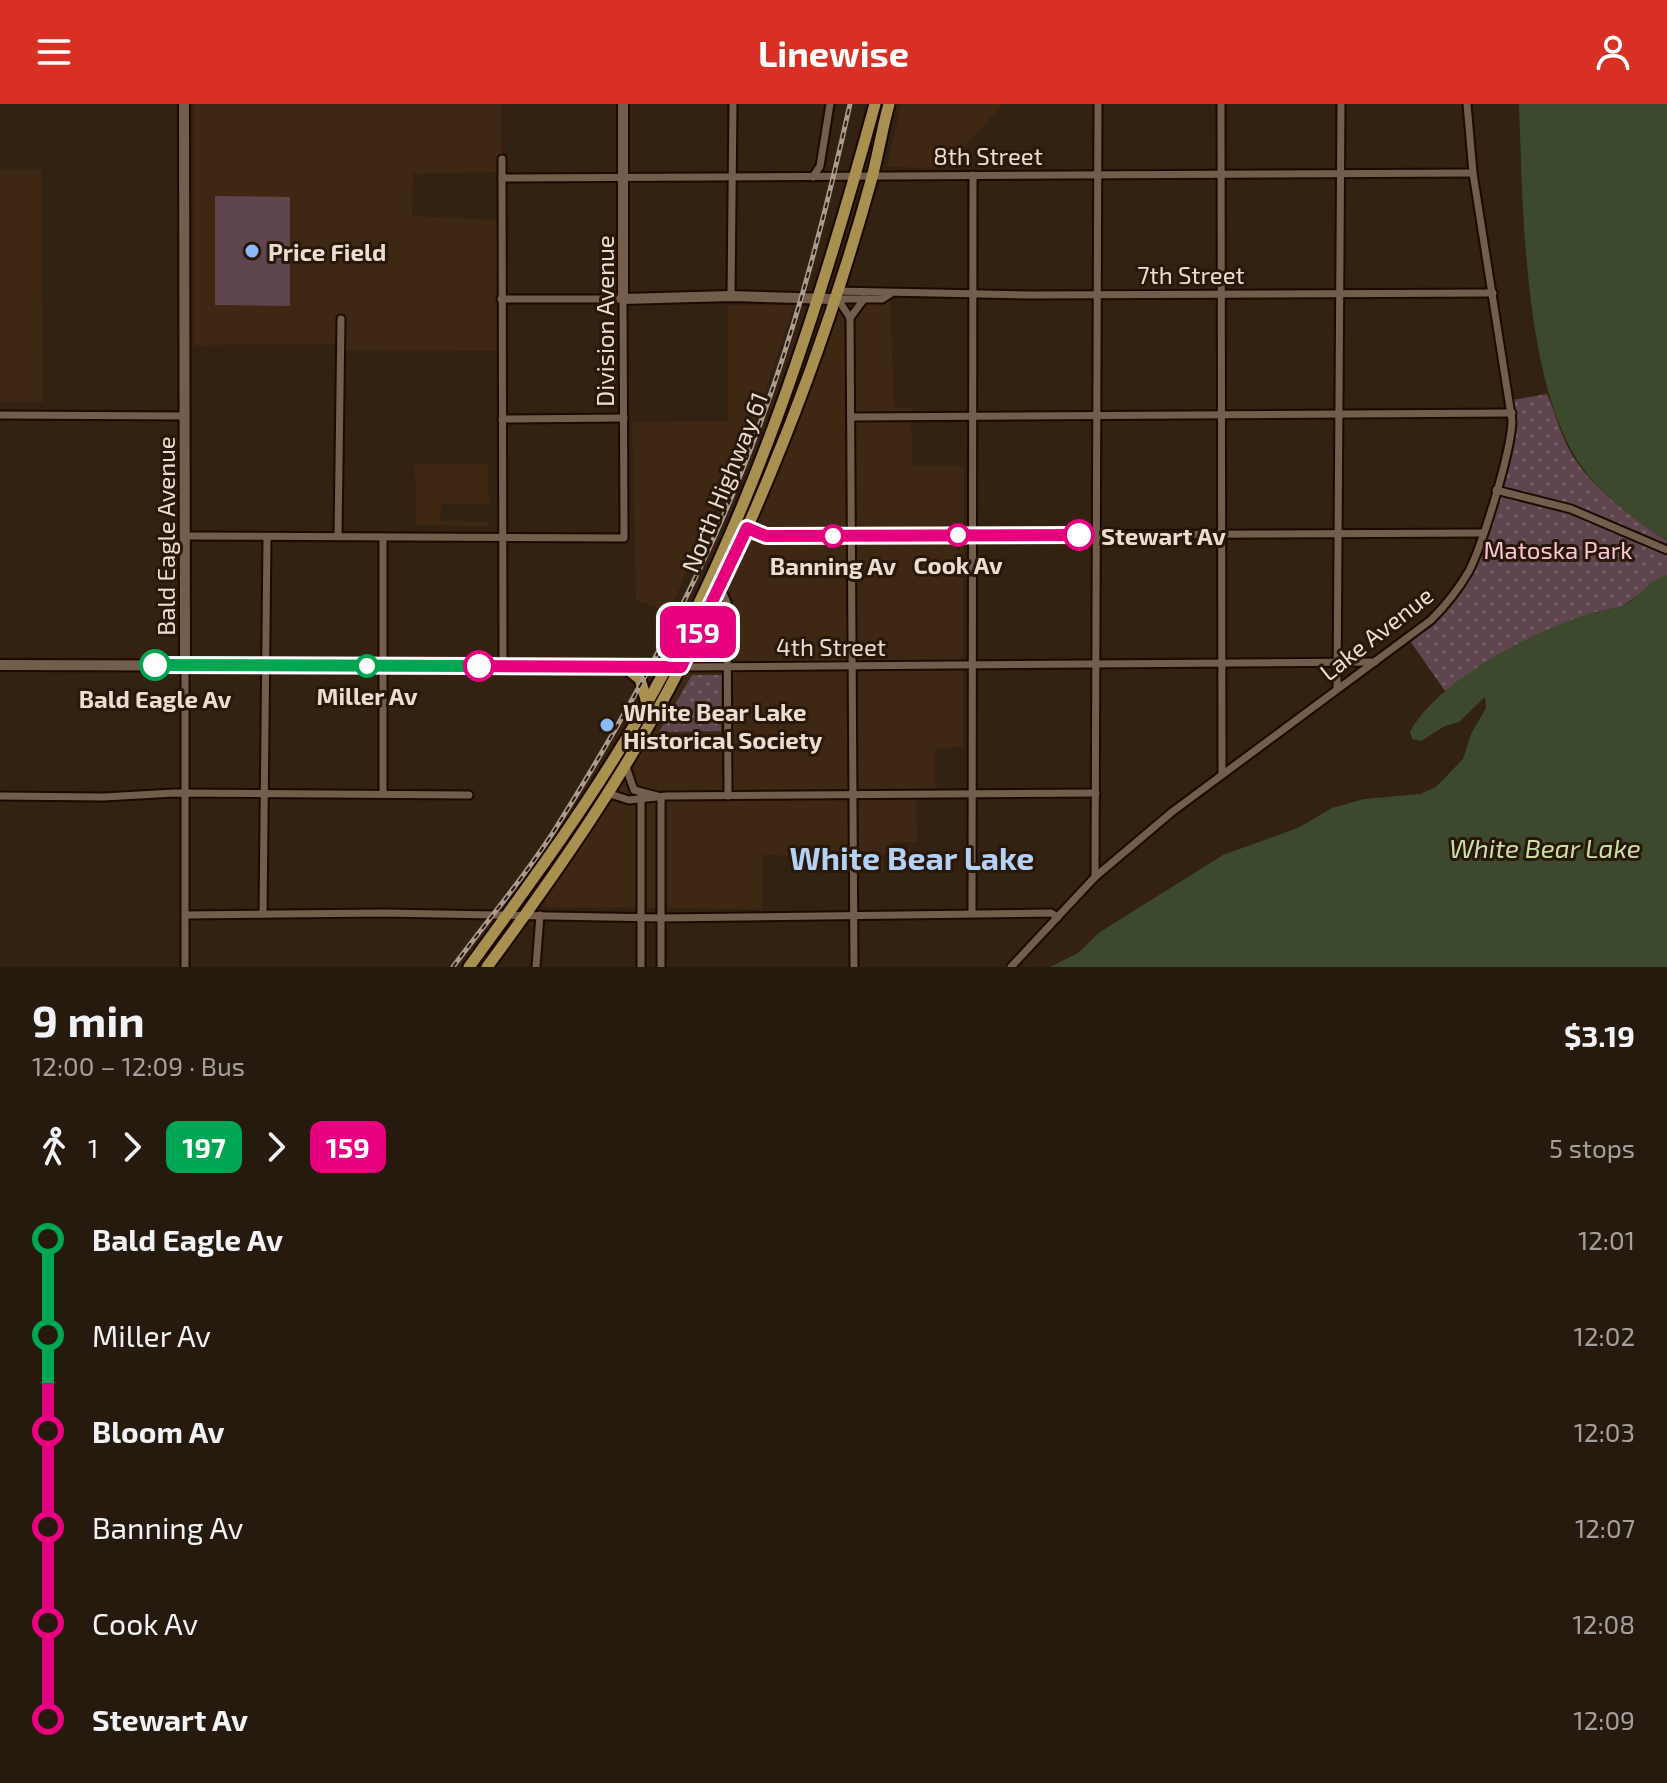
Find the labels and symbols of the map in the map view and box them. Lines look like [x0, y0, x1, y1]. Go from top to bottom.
street label: 8th Street [933, 141, 1043, 170]
street label: Division Avenue [590, 235, 619, 407]
place label: Price Field [268, 237, 386, 266]
marker: Price Field [243, 242, 261, 260]
street label: 7th Street [1137, 260, 1245, 289]
street label: North Highway 61 [675, 388, 773, 576]
street label: Bald Eagle Avenue [151, 436, 180, 636]
marker: Stewart Av [1064, 520, 1094, 550]
place label: Stewart Av [1101, 521, 1226, 550]
marker: Cook Av [947, 524, 969, 546]
marker: Banning Av [822, 525, 844, 547]
park label: Matoska Park [1483, 535, 1633, 564]
place label: Cook Av [913, 550, 1003, 579]
place label: Banning Av [770, 551, 897, 580]
street label: Lake Avenue [1314, 580, 1438, 686]
line badge: 159 [652, 606, 744, 658]
street label: 4th Street [776, 632, 886, 661]
marker: Bald Eagle Av [140, 650, 170, 680]
unlabelled marker [464, 651, 494, 681]
marker: Miller Av [356, 655, 378, 677]
place label: Miller Av [316, 681, 418, 710]
place label: Bald Eagle Av [79, 684, 232, 713]
place label: White Bear Lake Historical Society [623, 697, 823, 754]
marker: White Bear Lake Historical Society [598, 716, 616, 734]
water label: White Bear Lake [1449, 832, 1641, 863]
district label: White Bear Lake [790, 838, 1034, 876]

